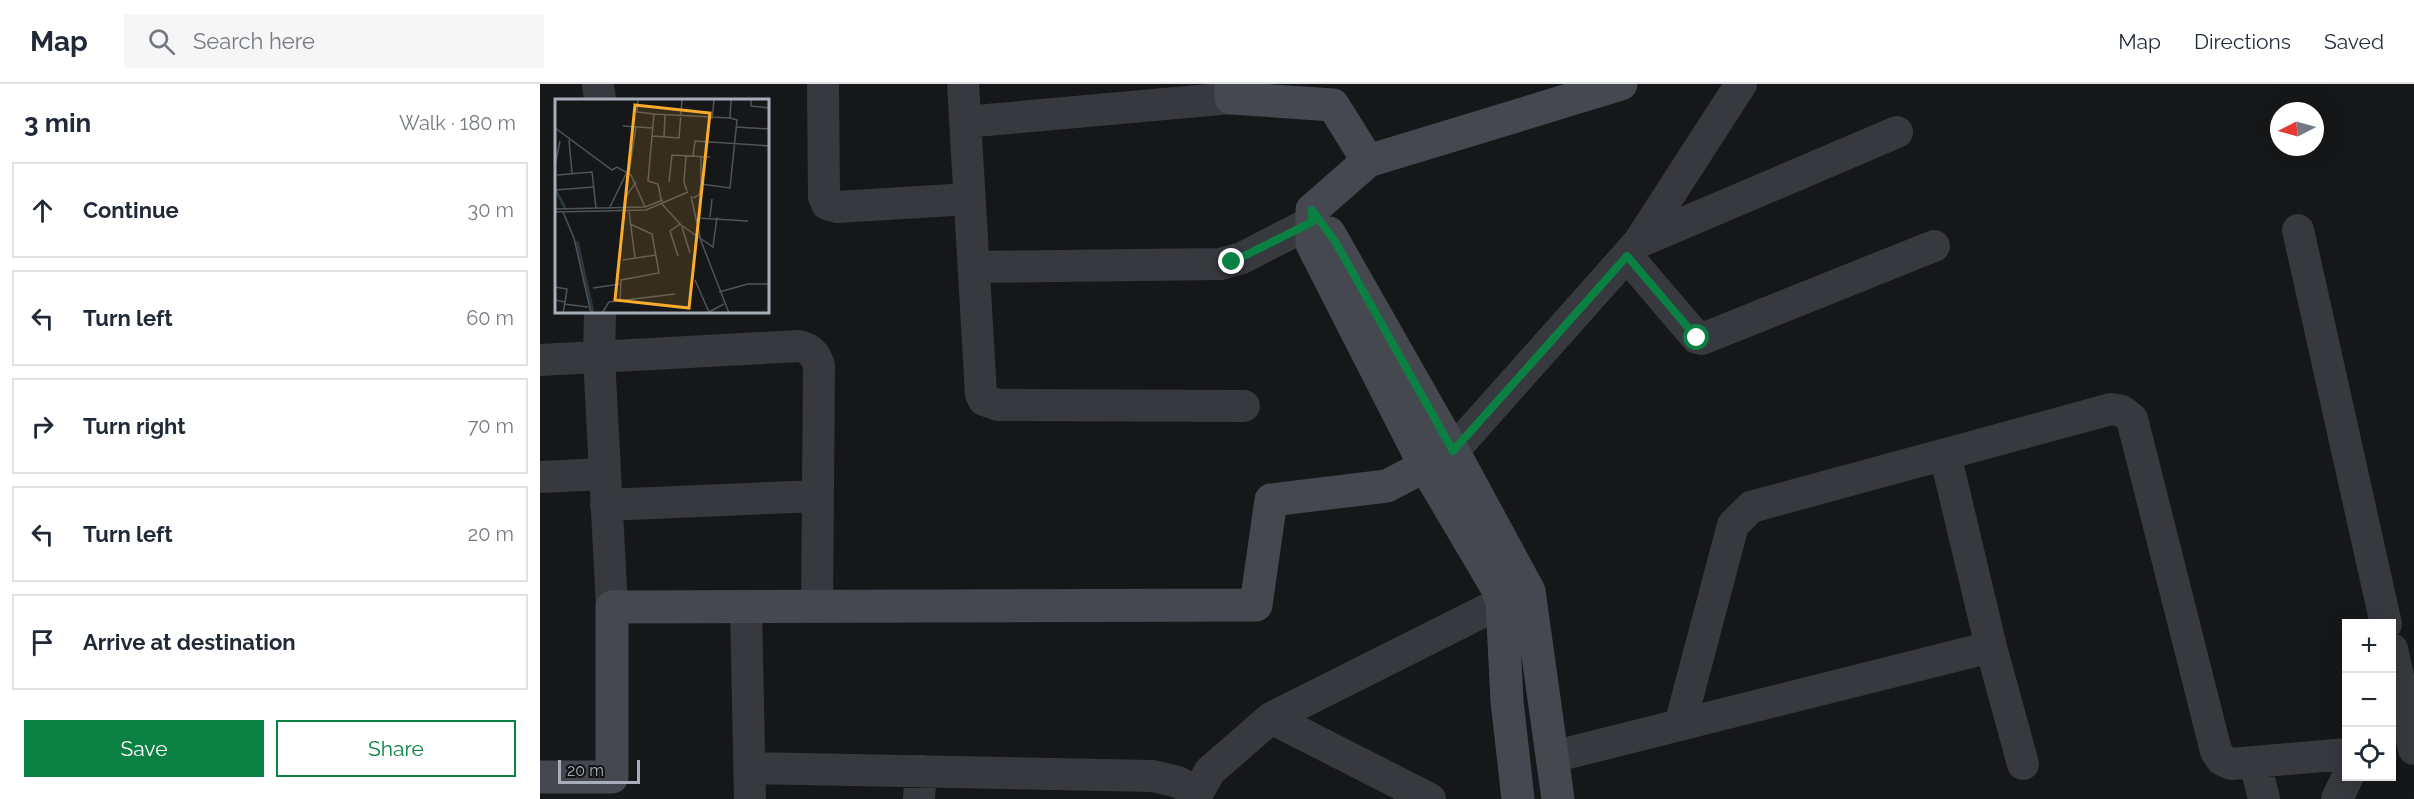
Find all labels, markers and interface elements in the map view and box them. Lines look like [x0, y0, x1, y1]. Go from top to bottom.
search box [124, 14, 544, 68]
text: Map [30, 25, 88, 58]
icon: search [145, 25, 178, 58]
text: Search here [193, 28, 315, 54]
text: Map [2118, 29, 2161, 54]
text: Directions [2194, 29, 2291, 54]
text: Saved [2324, 29, 2384, 54]
inset map [555, 99, 770, 314]
north arrow [2270, 102, 2324, 156]
text: 3 min [24, 108, 91, 138]
text: Walk · 180 m [399, 111, 516, 135]
icon: ahead [26, 194, 59, 227]
text: Continue [83, 197, 179, 223]
text: 30 m [468, 198, 514, 222]
route end [1218, 248, 1244, 274]
icon: left [26, 302, 59, 335]
text: Turn left [83, 305, 173, 331]
text: 60 m [466, 306, 514, 330]
route start [1683, 324, 1709, 350]
icon: right [26, 410, 59, 443]
text: Turn right [83, 413, 186, 439]
text: 70 m [468, 414, 514, 438]
icon: left [26, 518, 59, 551]
text: Turn left [83, 521, 173, 547]
text: 20 m [468, 522, 514, 546]
map controls [2342, 619, 2396, 781]
button: + [2342, 619, 2396, 673]
icon: arrive [26, 626, 59, 659]
text: Arrive at destination [83, 629, 296, 655]
button: − [2342, 673, 2396, 727]
button: Save [24, 720, 264, 777]
button: Share [276, 720, 516, 777]
button: locate [2342, 727, 2396, 781]
scale bar [558, 757, 640, 784]
text: 20 m [567, 761, 604, 780]

